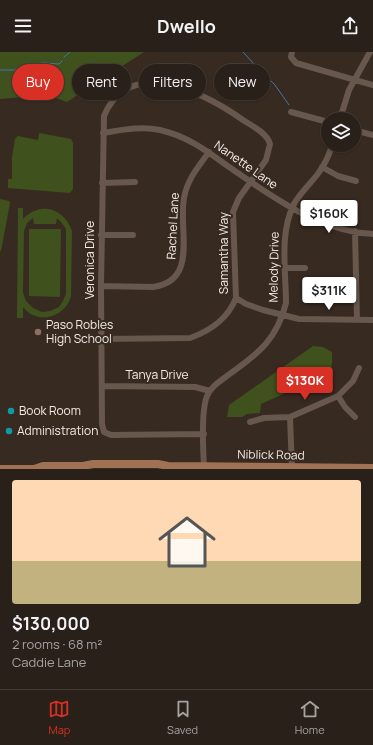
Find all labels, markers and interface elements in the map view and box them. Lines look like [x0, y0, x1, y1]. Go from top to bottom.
text: Dwello [157, 14, 216, 38]
icon: menu [12, 15, 34, 37]
icon: share [339, 15, 361, 37]
chip: Buy [12, 64, 64, 100]
chip: Rent [72, 64, 131, 100]
chip: Filters [139, 64, 206, 100]
chip: New [214, 64, 270, 100]
map controls [321, 112, 361, 152]
button: layers [321, 112, 361, 152]
street label: Nanette Lane [211, 136, 282, 193]
street label: Rachel Lane [162, 192, 183, 260]
pin: $160K [301, 200, 357, 234]
text: $160K [310, 204, 348, 222]
street label: Samantha Way [215, 211, 232, 294]
street label: Veronica Drive [81, 221, 98, 299]
street label: Melody Drive [264, 231, 283, 303]
pin: $311K [301, 277, 357, 311]
text: $311K [311, 281, 347, 299]
place label: Paso Robles High School [46, 316, 113, 347]
marker: Paso Robles High School [33, 327, 43, 337]
street label: Tanya Drive [125, 366, 189, 383]
pin: $130K [277, 367, 333, 401]
text: $130K [286, 371, 324, 389]
place label: Book Room [19, 402, 81, 419]
marker: Book Room [6, 406, 16, 416]
place label: Administration [17, 422, 98, 439]
marker: Administration [4, 426, 14, 436]
street label: Niblick Road [237, 445, 305, 464]
icon: home [151, 506, 223, 578]
text: $130,000 [12, 612, 90, 635]
text: 2 rooms · 68 m² [12, 635, 102, 653]
text: Caddie Lane [12, 653, 86, 671]
tab: Map [48, 698, 70, 737]
tab: Saved [167, 698, 198, 737]
tab: Home [295, 698, 325, 737]

